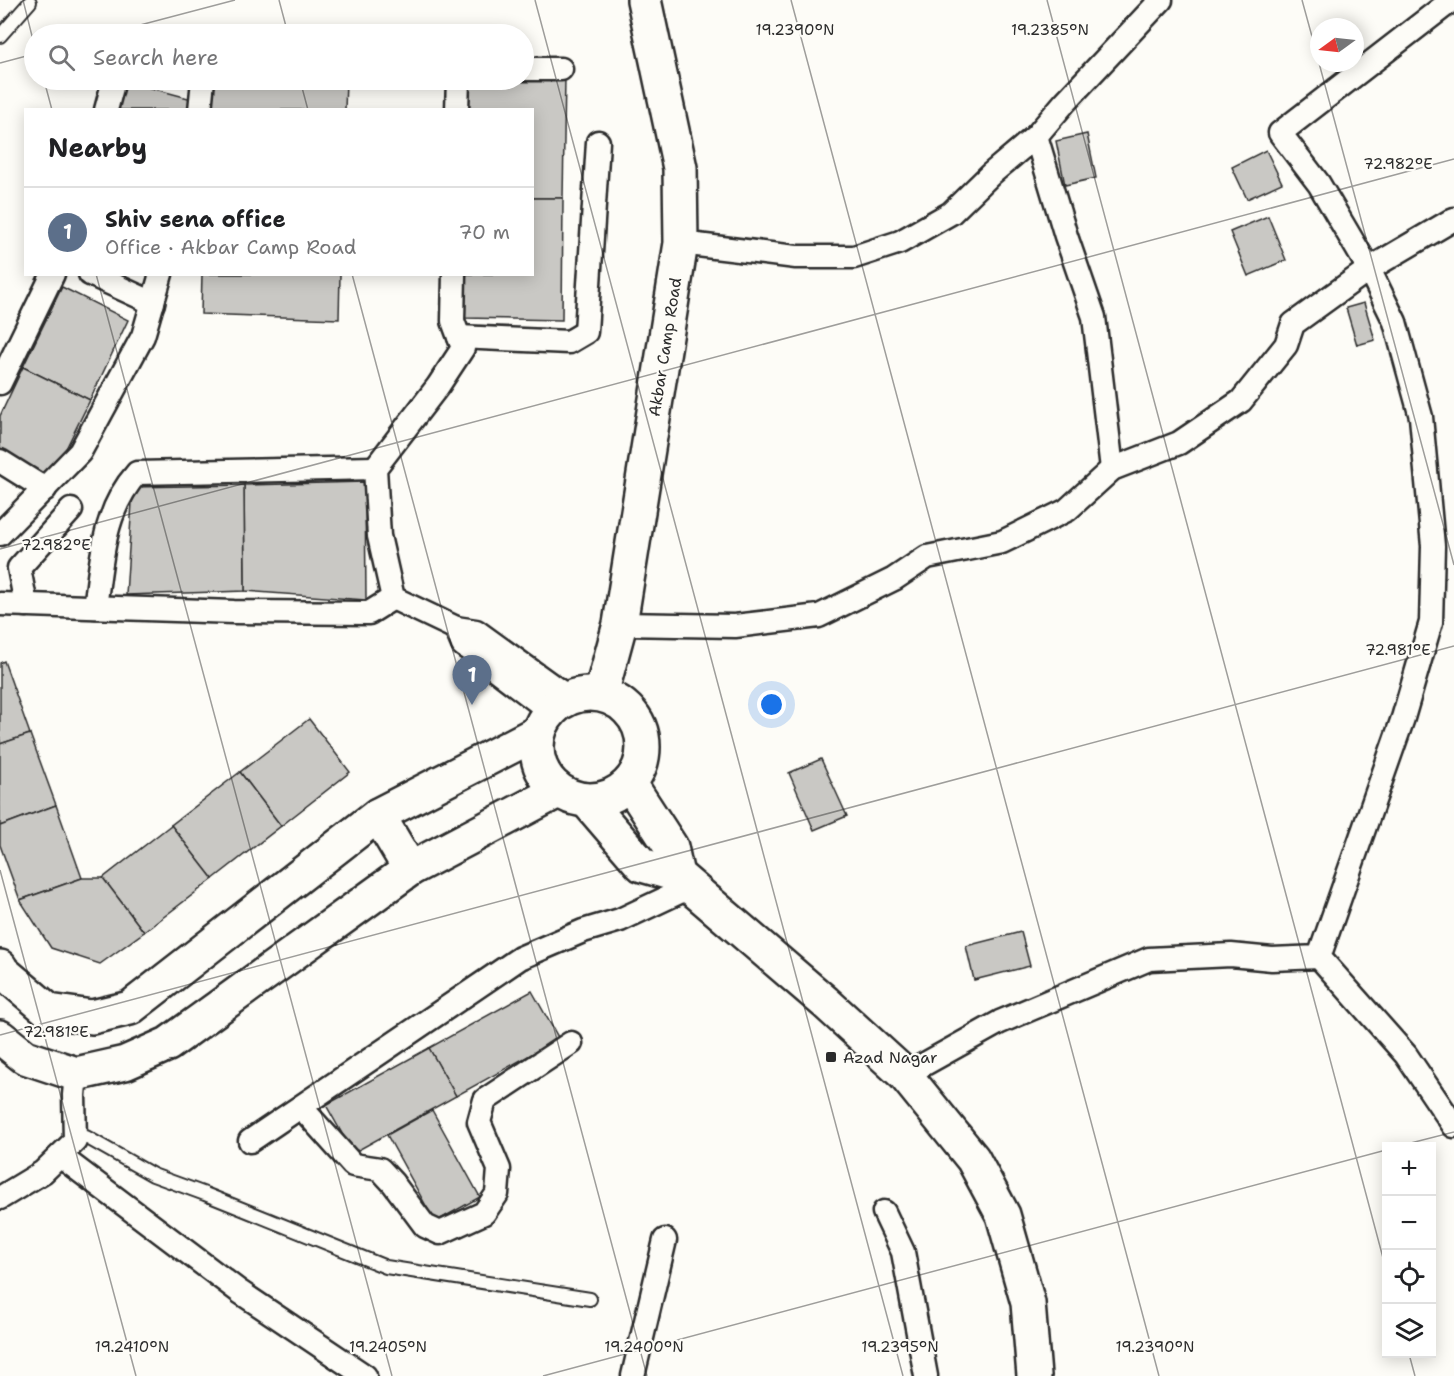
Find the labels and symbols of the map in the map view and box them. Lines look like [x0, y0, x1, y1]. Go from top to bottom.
north arrow [1310, 18, 1364, 72]
text: 19.2390°N [756, 20, 834, 40]
text: 19.2385°N [1011, 20, 1089, 40]
text: 72.982°E [1363, 154, 1433, 174]
street label: Akbar Camp Road [644, 276, 686, 418]
text: 72.982°E [21, 535, 91, 555]
text: 72.981°E [1365, 640, 1431, 660]
pin: 1 [452, 656, 492, 705]
your location [757, 690, 786, 719]
text: 72.981°E [23, 1022, 89, 1042]
place label: Azad Nagar [843, 1047, 938, 1068]
marker: Azad Nagar [824, 1050, 838, 1064]
text: 19.2410°N [95, 1337, 169, 1357]
text: 19.2405°N [349, 1337, 427, 1357]
text: 19.2400°N [604, 1337, 684, 1357]
text: 19.2395°N [861, 1337, 939, 1357]
text: 19.2390°N [1116, 1337, 1194, 1357]

